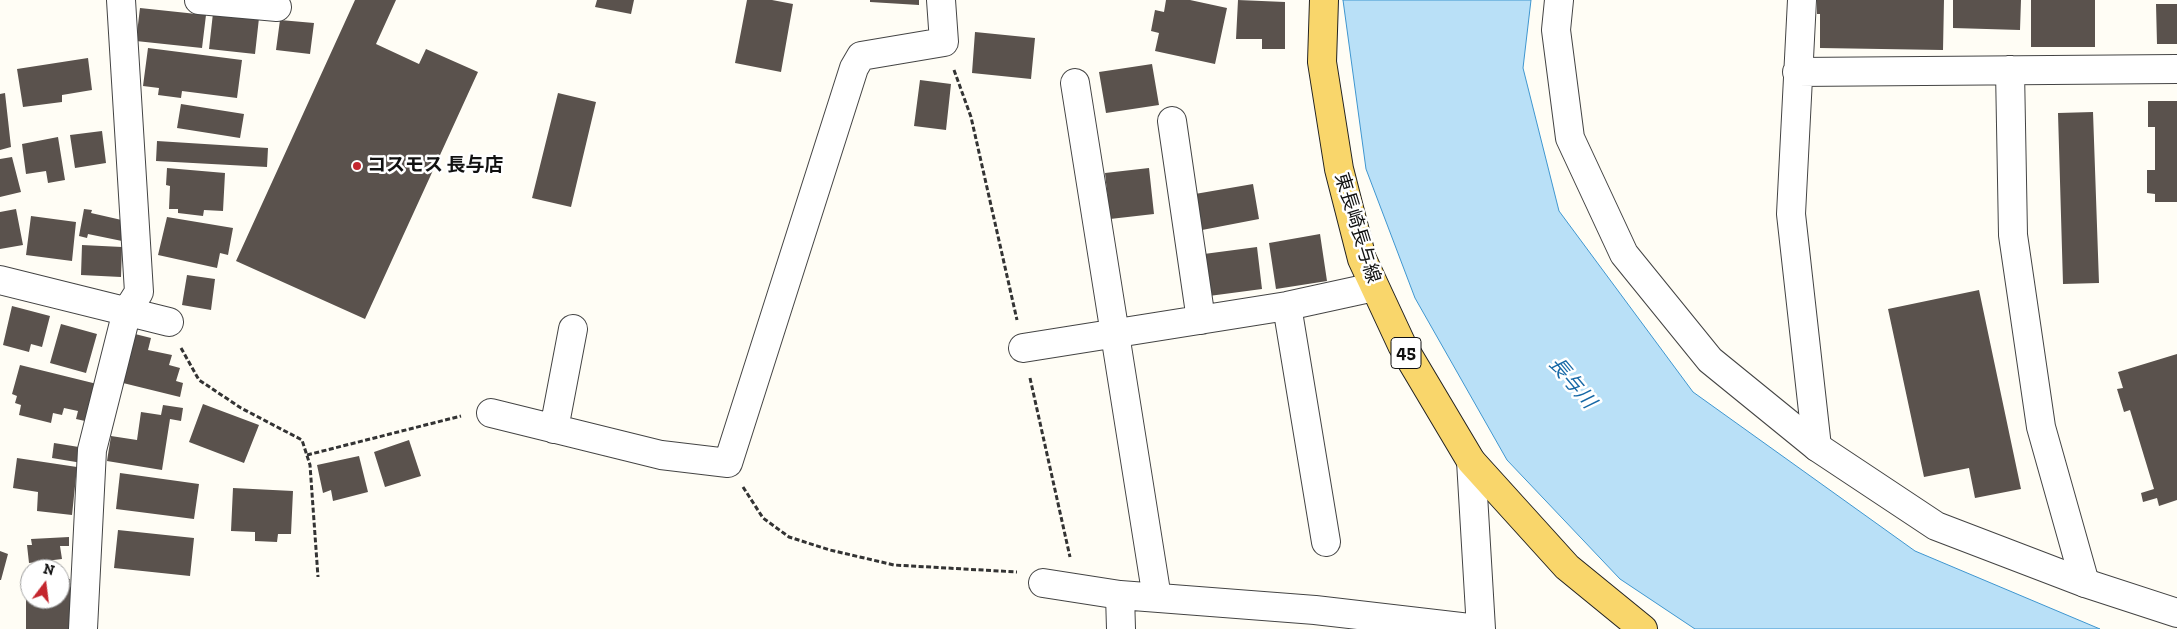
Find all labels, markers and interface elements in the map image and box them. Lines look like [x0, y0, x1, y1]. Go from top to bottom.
place label: コスモス 長与店 [367, 155, 504, 177]
marker: コスモス 長与店 [351, 160, 363, 172]
street label: 東長崎長与線 [1329, 170, 1385, 286]
road number: 45 [1391, 338, 1421, 368]
water label: 長与川 [1544, 352, 1600, 414]
north arrow [20, 559, 70, 609]
text: N [41, 560, 56, 580]

